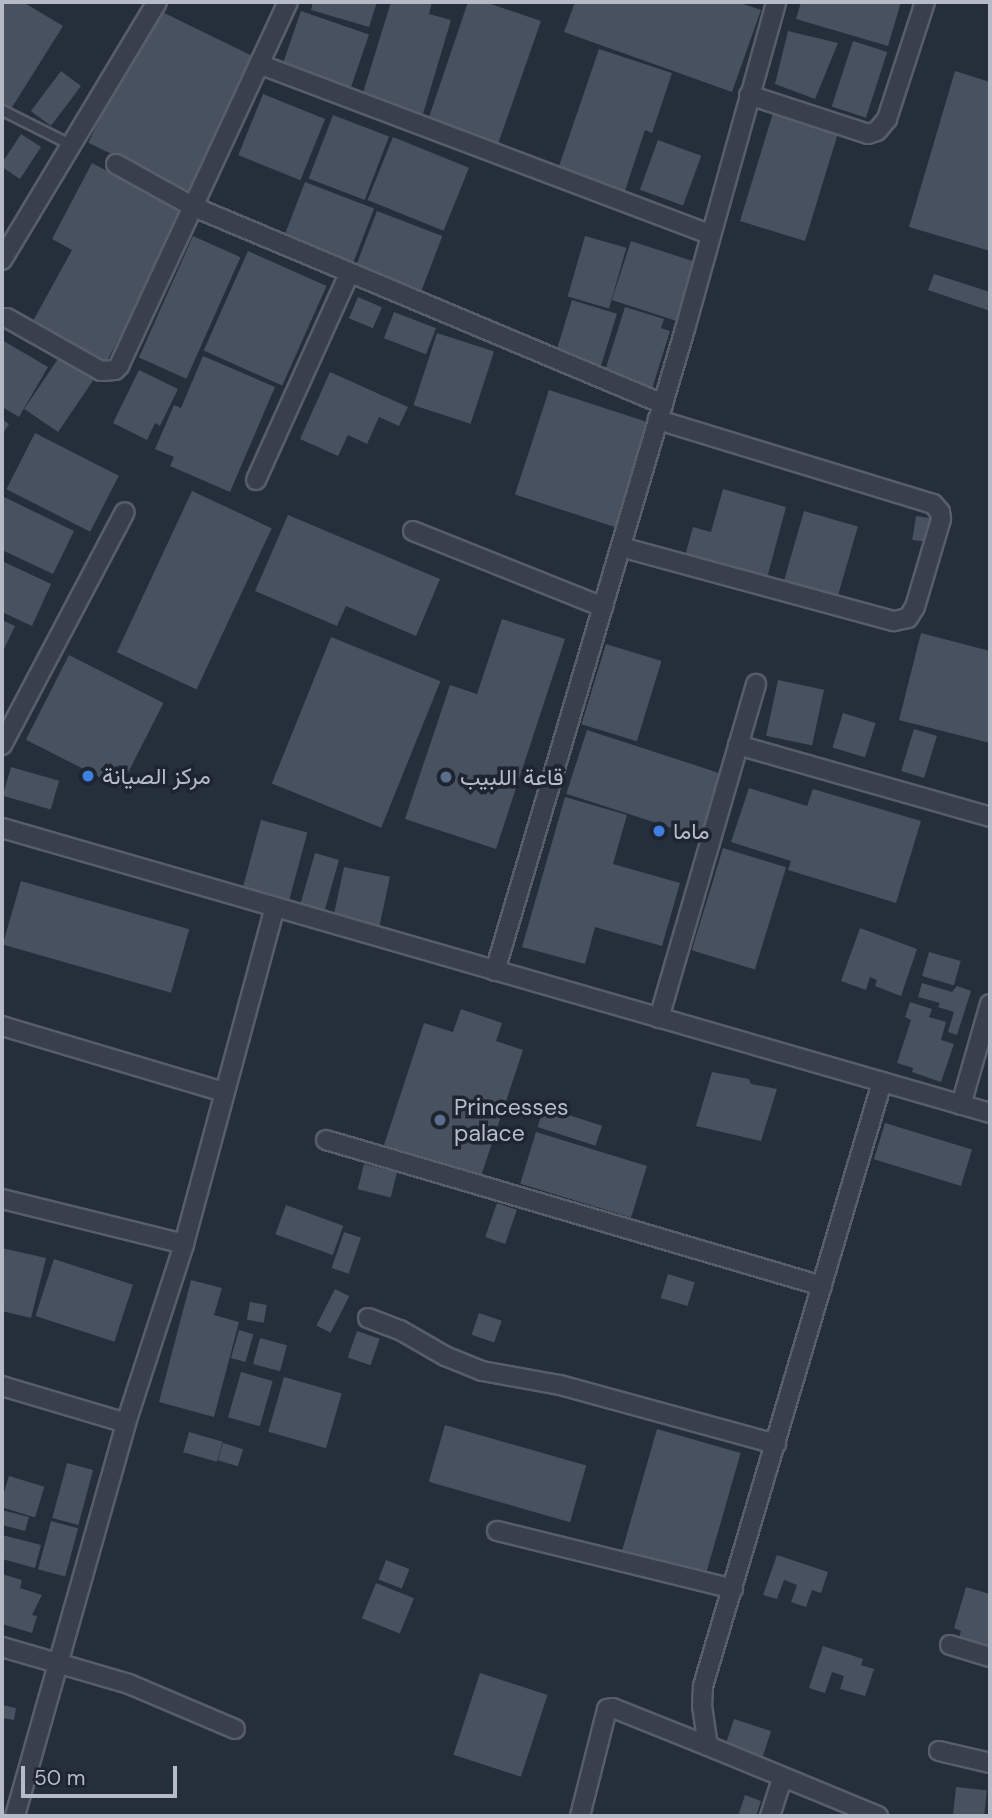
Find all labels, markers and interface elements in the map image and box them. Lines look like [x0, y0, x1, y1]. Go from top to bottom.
place label: مركز الصيانة [102, 762, 211, 790]
place label: قاعة اللبيب [460, 763, 564, 791]
marker: مركز الصيانة [80, 768, 96, 784]
marker: قاعة اللبيب [438, 769, 454, 785]
place label: ماما [673, 817, 710, 845]
marker: ماما [651, 823, 667, 839]
place label: Princesses palace [454, 1093, 568, 1147]
marker: Princesses palace [432, 1112, 448, 1128]
scale bar [24, 1752, 180, 1796]
text: 50 m [34, 1764, 85, 1792]

